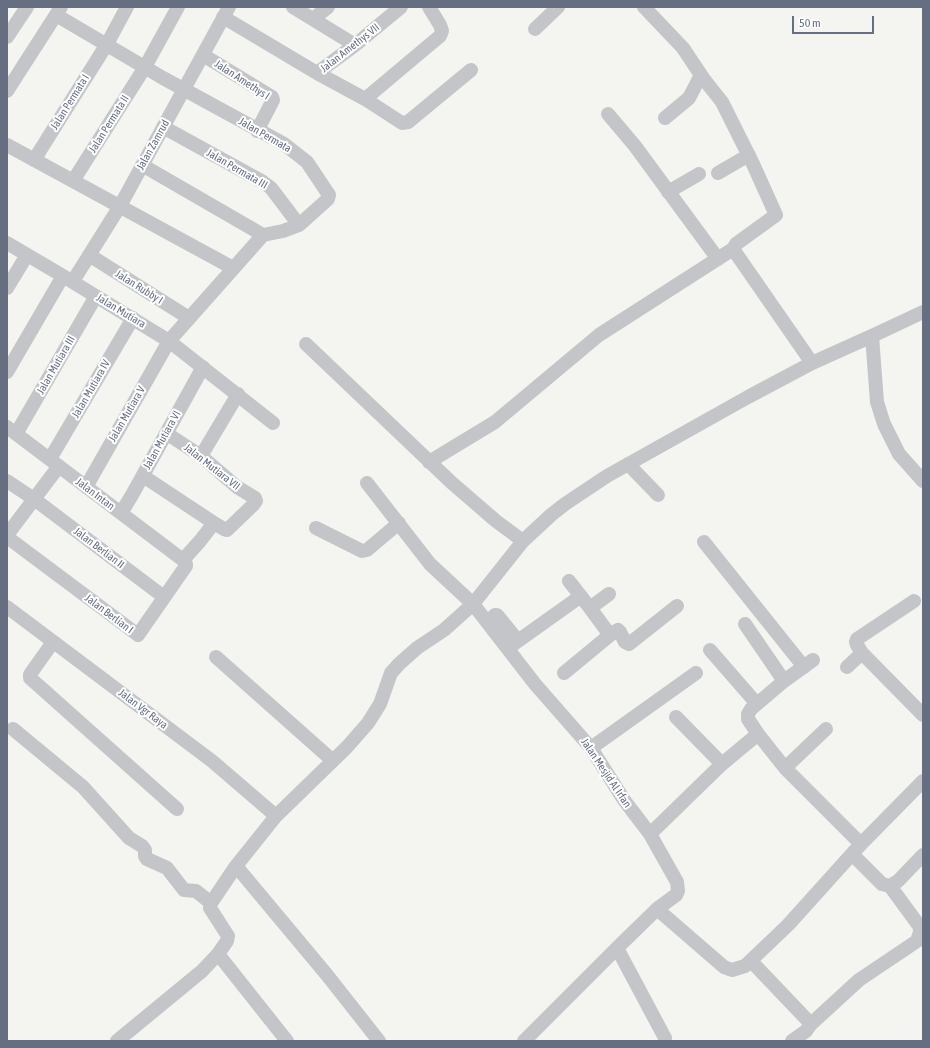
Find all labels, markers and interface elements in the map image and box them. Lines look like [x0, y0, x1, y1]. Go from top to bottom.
scale bar [794, 8, 876, 34]
text: 50 m [799, 16, 821, 30]
street label: Jalan Amethys VII [318, 21, 382, 75]
street label: Jalan Amethys I [212, 57, 272, 103]
street label: Jalan Permata I [48, 72, 92, 132]
street label: Jalan Permata II [86, 93, 132, 155]
street label: Jalan Permata [236, 115, 294, 155]
street label: Jalan Zamrud [134, 118, 172, 172]
street label: Jalan Permata III [204, 146, 270, 192]
street label: Jalan Rubby I [113, 267, 165, 307]
street label: Jalan Mutiara [94, 291, 148, 331]
street label: Jalan Mutiara III [34, 334, 78, 396]
street label: Jalan Mutiara IV [69, 358, 113, 420]
street label: Jalan Mutiara V [106, 384, 148, 444]
street label: Jalan Mutiara VI [141, 408, 183, 472]
street label: Jalan Mutiara VII [181, 441, 243, 493]
street label: Jalan Intan [73, 475, 117, 513]
street label: Jalan Berlian II [71, 525, 127, 571]
street label: Jalan Berlian I [82, 592, 136, 636]
street label: Jalan Vgr Raya [116, 686, 170, 732]
street label: Jalan Mesjid Al Irfan [578, 736, 634, 810]

